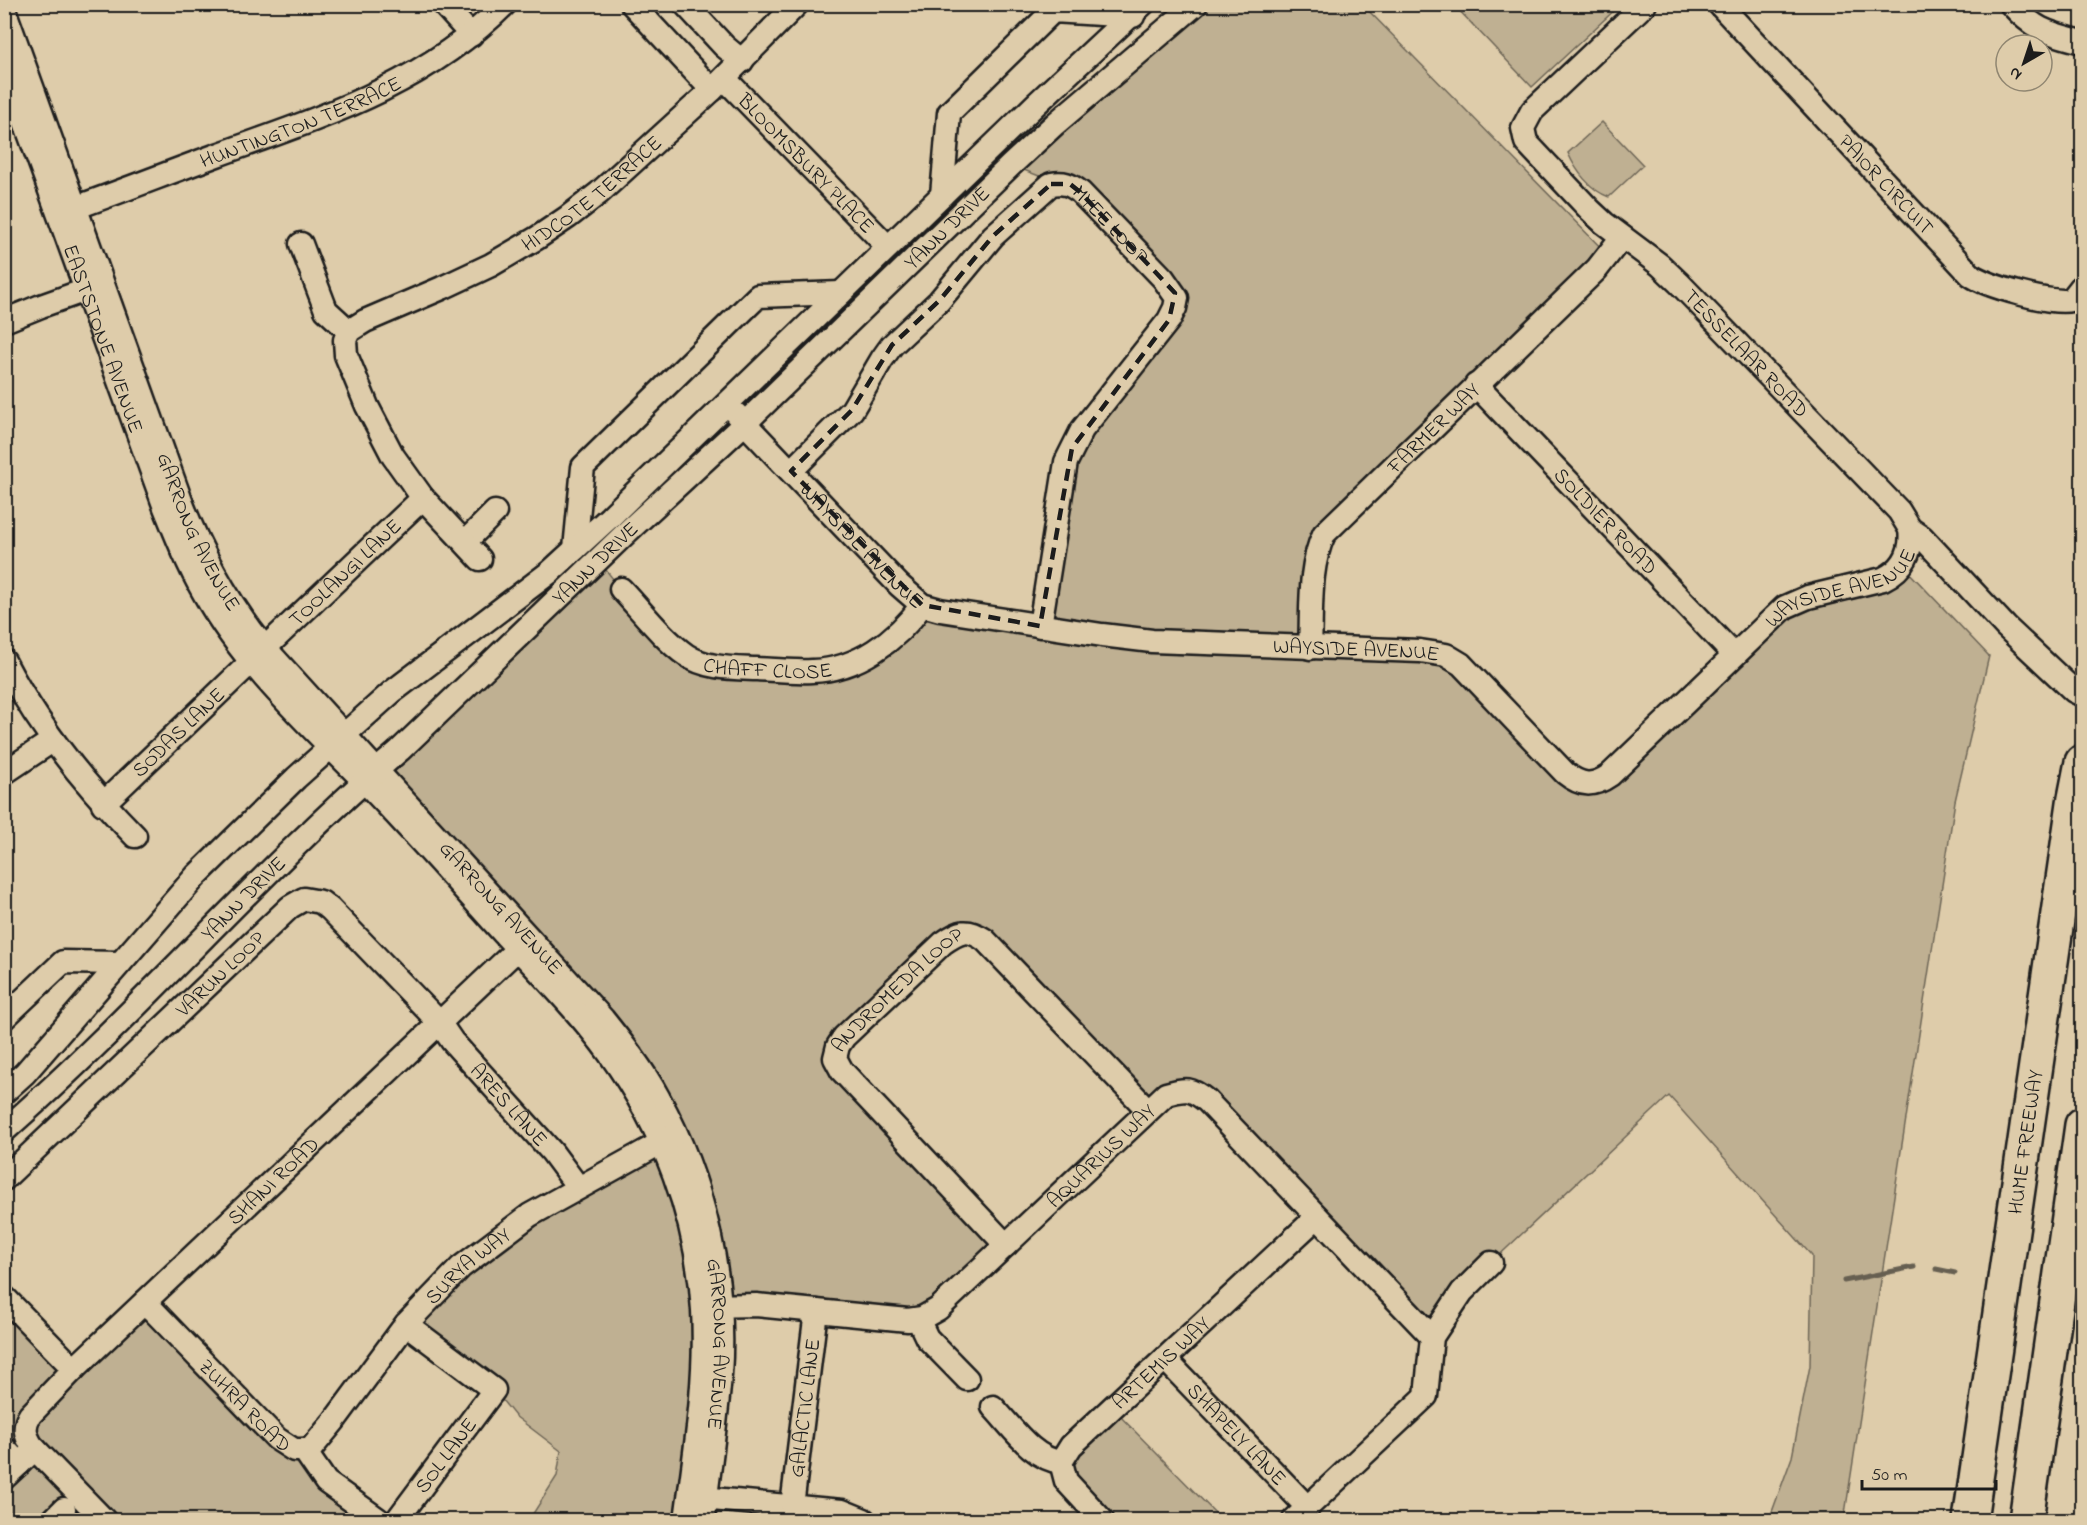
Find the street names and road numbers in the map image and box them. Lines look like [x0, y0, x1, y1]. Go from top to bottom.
street label: HUNTINGTON TERRACE [196, 70, 407, 177]
street label: BLOOMSBURY PLACE [729, 87, 880, 241]
street label: PAIOR CIRCUIT [1830, 128, 1940, 243]
street label: HIDCOTE TERRACE [517, 129, 670, 261]
street label: MYEE LOOP [1064, 179, 1155, 272]
street label: YANN DRIVE [898, 180, 998, 278]
street label: EASTSTONE AVENUE [54, 241, 150, 438]
street label: TESSELAAR ROAD [1676, 283, 1815, 426]
street label: FARMER WAY [1381, 377, 1488, 482]
street label: GARRONG AVENUE [148, 449, 247, 618]
street label: SOLDIER ROAD [1546, 462, 1663, 583]
street label: WAYSIDE AVENUE [792, 477, 929, 617]
street label: TOOLANGI LANE [283, 513, 409, 635]
street label: YANN DRIVE [546, 515, 646, 613]
street label: WAYSIDE AVENUE [1759, 545, 1925, 636]
street label: WAYSIDE AVENUE [1272, 633, 1441, 671]
street label: CHAFF CLOSE [700, 651, 834, 688]
street label: SODAS LANE [126, 681, 233, 785]
street label: GARRONG AVENUE [431, 835, 569, 982]
street label: YANN DRIVE [195, 850, 294, 949]
street label: ANDROMEDA LOOP [825, 921, 968, 1059]
street label: VARUN LOOP [169, 925, 273, 1026]
street label: ARES LANE [462, 1057, 554, 1154]
street label: HUME FREEWAY [2002, 1068, 2052, 1217]
street label: AQUARIUS WAY [1041, 1098, 1164, 1216]
street label: SHANI ROAD [221, 1131, 327, 1233]
street label: SURYA WAY [419, 1221, 518, 1312]
street label: GARRONG AVENUE [697, 1257, 734, 1431]
street label: ARTEMIS WAY [1106, 1310, 1218, 1417]
street label: GALACTIC LANE [783, 1337, 830, 1479]
street label: ZUHRA ROAD [191, 1353, 296, 1461]
street label: SHAPELY LANE [1179, 1377, 1292, 1494]
street label: SOL LANE [409, 1412, 485, 1500]

